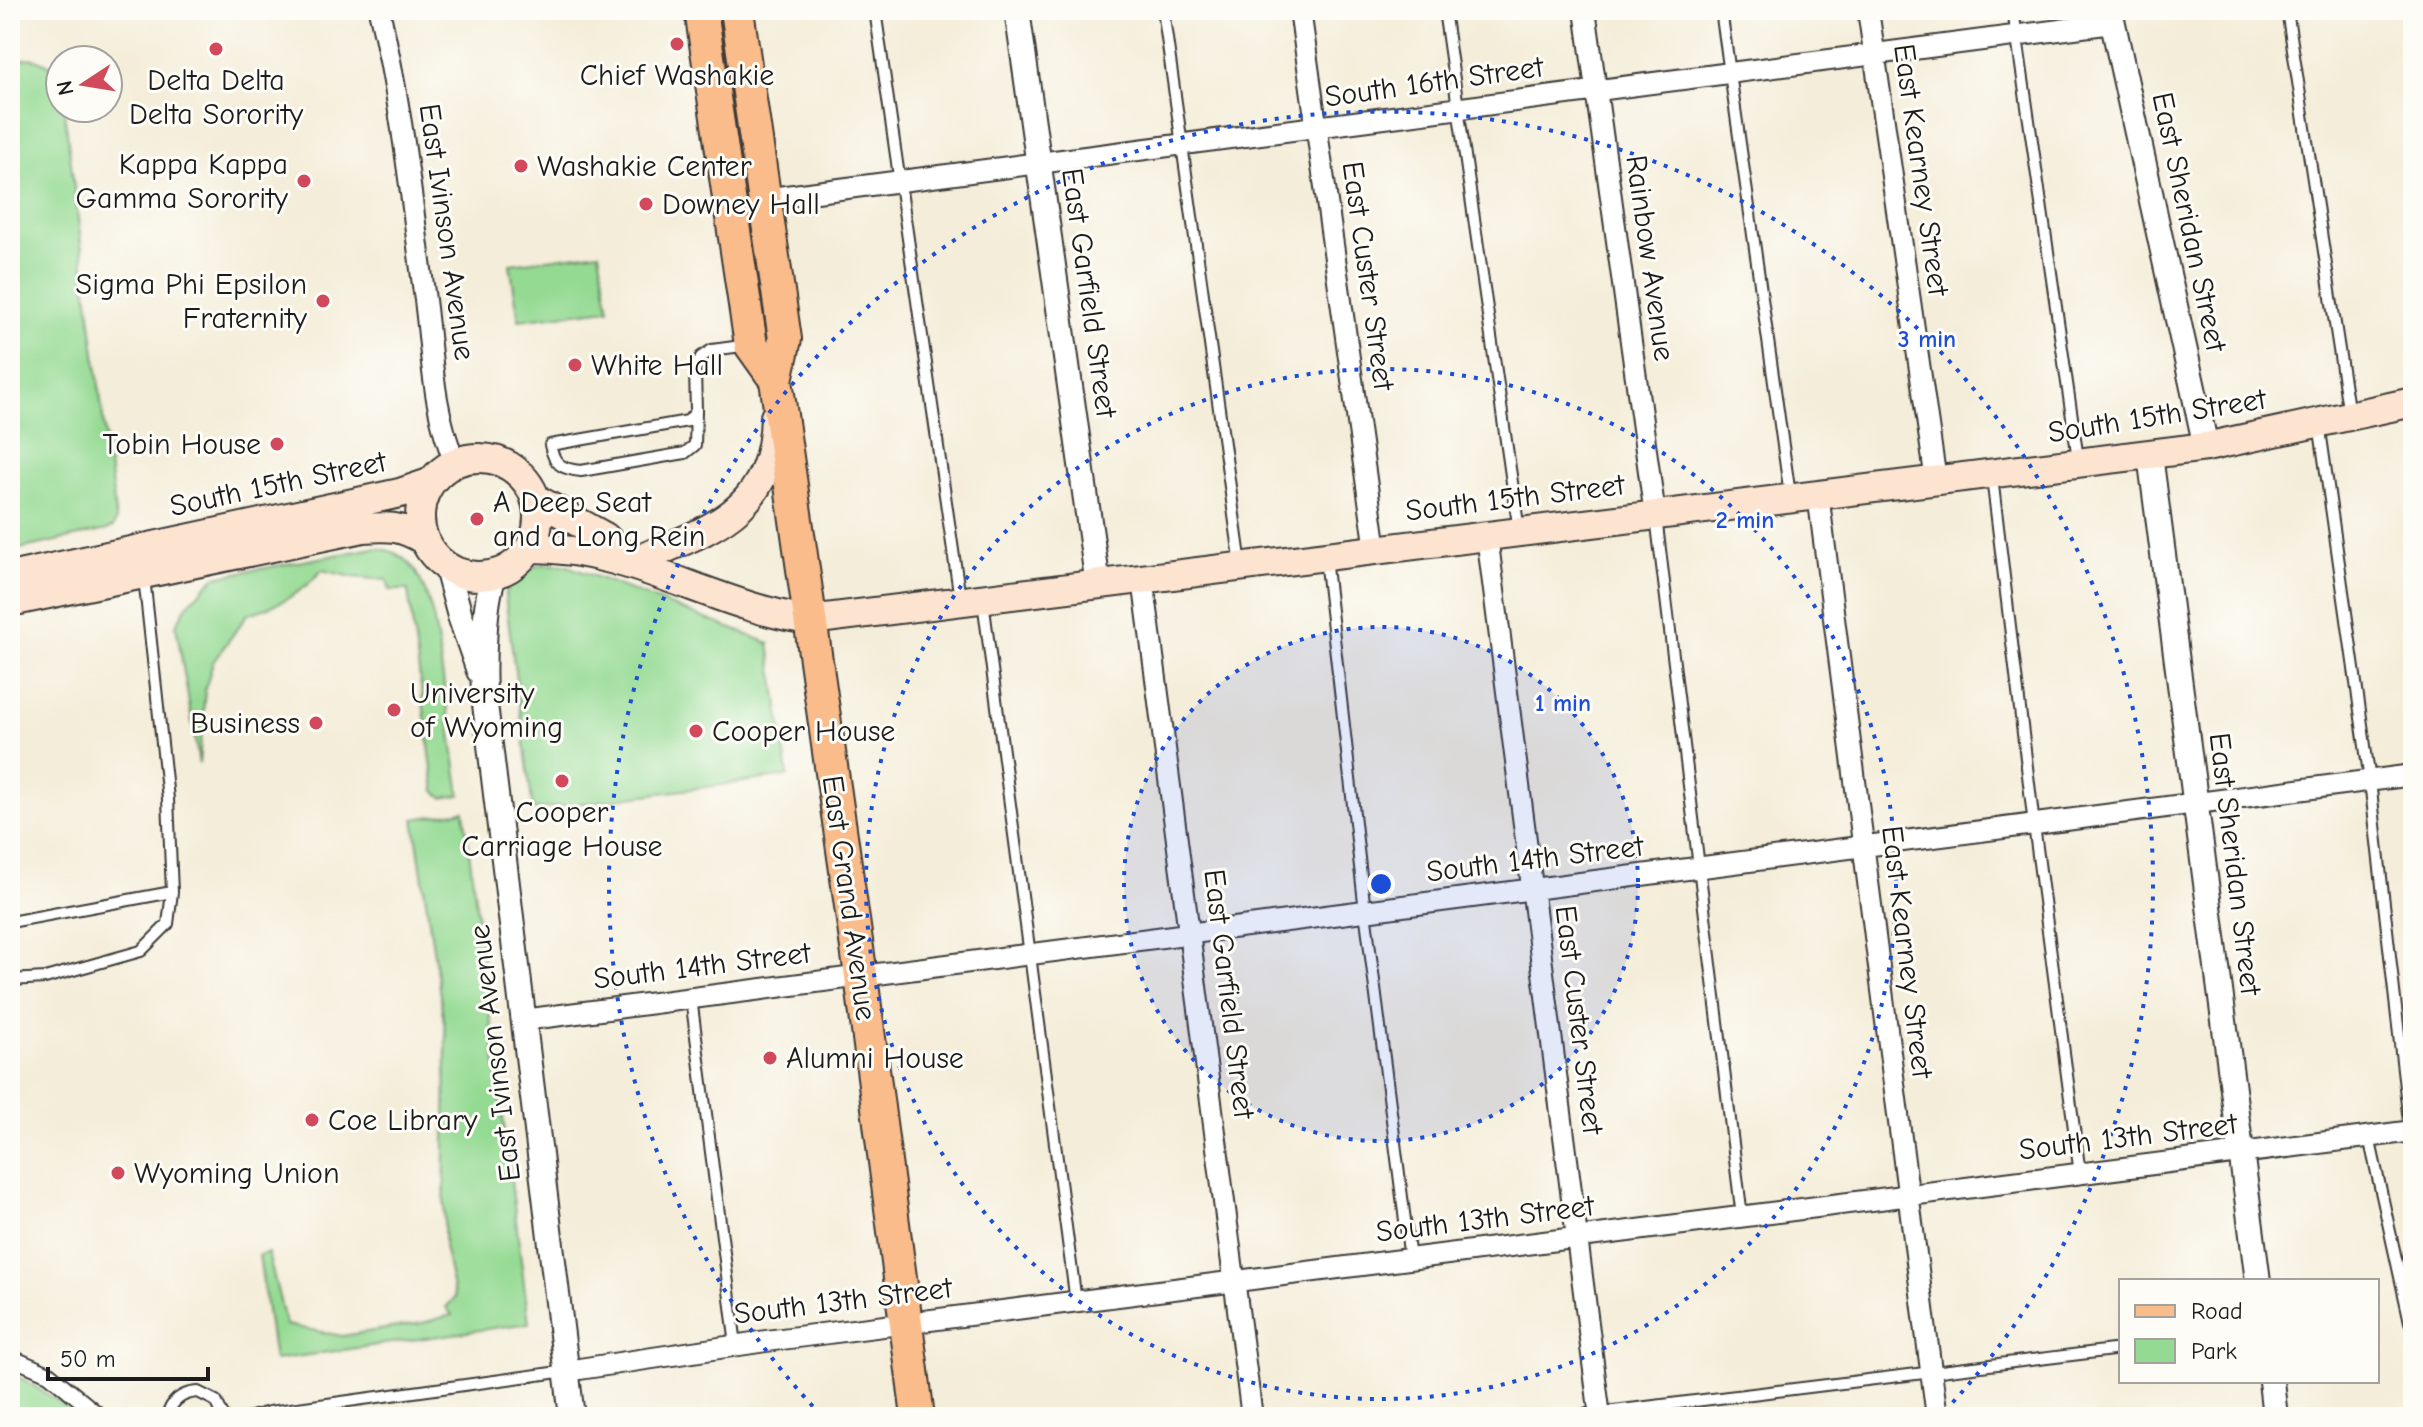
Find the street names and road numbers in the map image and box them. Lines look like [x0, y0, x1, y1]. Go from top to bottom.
street label: East Kearney Street [1886, 42, 1956, 300]
street label: South 16th Street [1322, 49, 1547, 115]
street label: East Sheridan Street [2144, 89, 2234, 356]
street label: East Ivinson Avenue [412, 102, 482, 362]
street label: Rainbow Avenue [1618, 153, 1682, 363]
street label: East Custer Street [1335, 159, 1402, 394]
street label: East Garfield Street [1054, 166, 1124, 421]
street label: South 15th Street [2045, 381, 2270, 451]
street label: South 15th Street [167, 444, 391, 524]
street label: South 15th Street [1403, 467, 1628, 529]
street label: East Sheridan Street [2202, 731, 2269, 999]
street label: East Grand Avenue [814, 773, 884, 1023]
street label: East Kearney Street [1874, 824, 1940, 1082]
street label: South 14th Street [1424, 828, 1647, 890]
street label: East Garfield Street [1196, 867, 1262, 1122]
street label: East Custer Street [1548, 903, 1611, 1138]
street label: East Ivinson Avenue [462, 923, 528, 1183]
street label: South 14th Street [591, 935, 814, 997]
street label: South 13th Street [2017, 1106, 2240, 1168]
street label: South 13th Street [1374, 1188, 1597, 1250]
street label: South 13th Street [732, 1270, 955, 1332]

